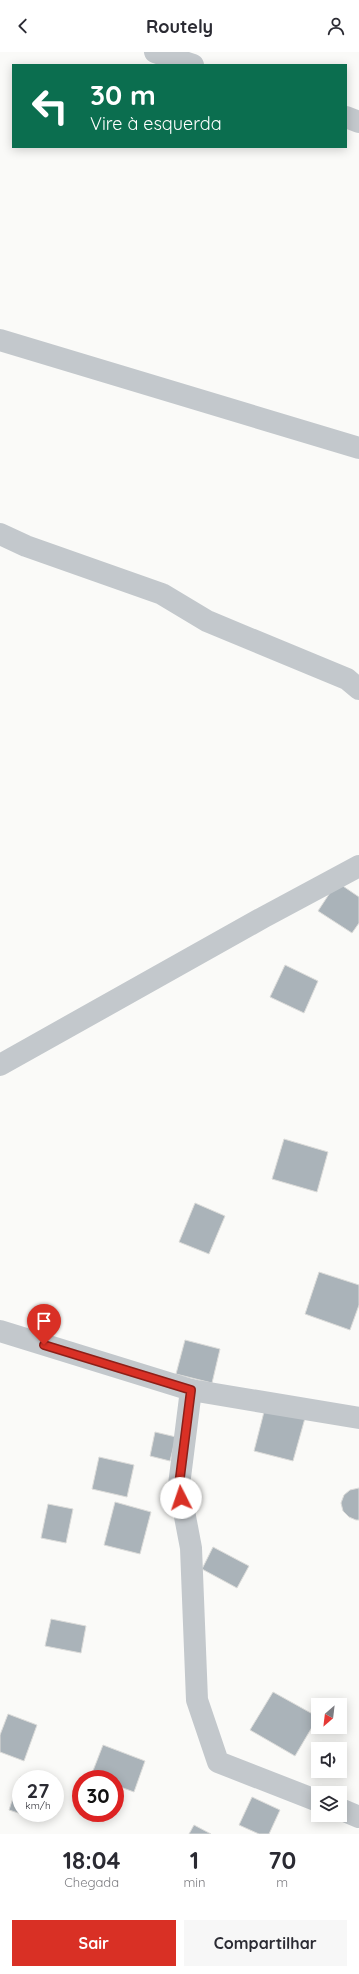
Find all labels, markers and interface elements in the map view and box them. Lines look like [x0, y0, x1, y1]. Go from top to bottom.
icon: back [12, 15, 34, 37]
text: Routely [146, 15, 213, 38]
icon: person [325, 15, 347, 37]
text: 30 m [90, 77, 156, 112]
icon: left [24, 80, 76, 132]
text: Vire à esquerda [90, 112, 222, 135]
pin [27, 1304, 61, 1345]
icon: arrive [33, 1310, 55, 1332]
position arrow [160, 1477, 202, 1519]
north arrow [311, 1698, 347, 1734]
map controls [311, 1698, 347, 1822]
button: sound [311, 1742, 347, 1778]
speed limit sign: 30 [72, 1770, 124, 1822]
text: 27 [27, 1778, 49, 1803]
button: layers [311, 1786, 347, 1822]
text: km/h [25, 1799, 51, 1812]
text: 18:04 [63, 1845, 121, 1875]
text: 1 [190, 1845, 199, 1875]
text: 70 [268, 1845, 296, 1875]
text: Chegada [64, 1874, 119, 1890]
text: min [183, 1874, 206, 1890]
text: m [276, 1874, 288, 1890]
button: Sair [12, 1920, 176, 1966]
button: Compartilhar [184, 1920, 347, 1966]

